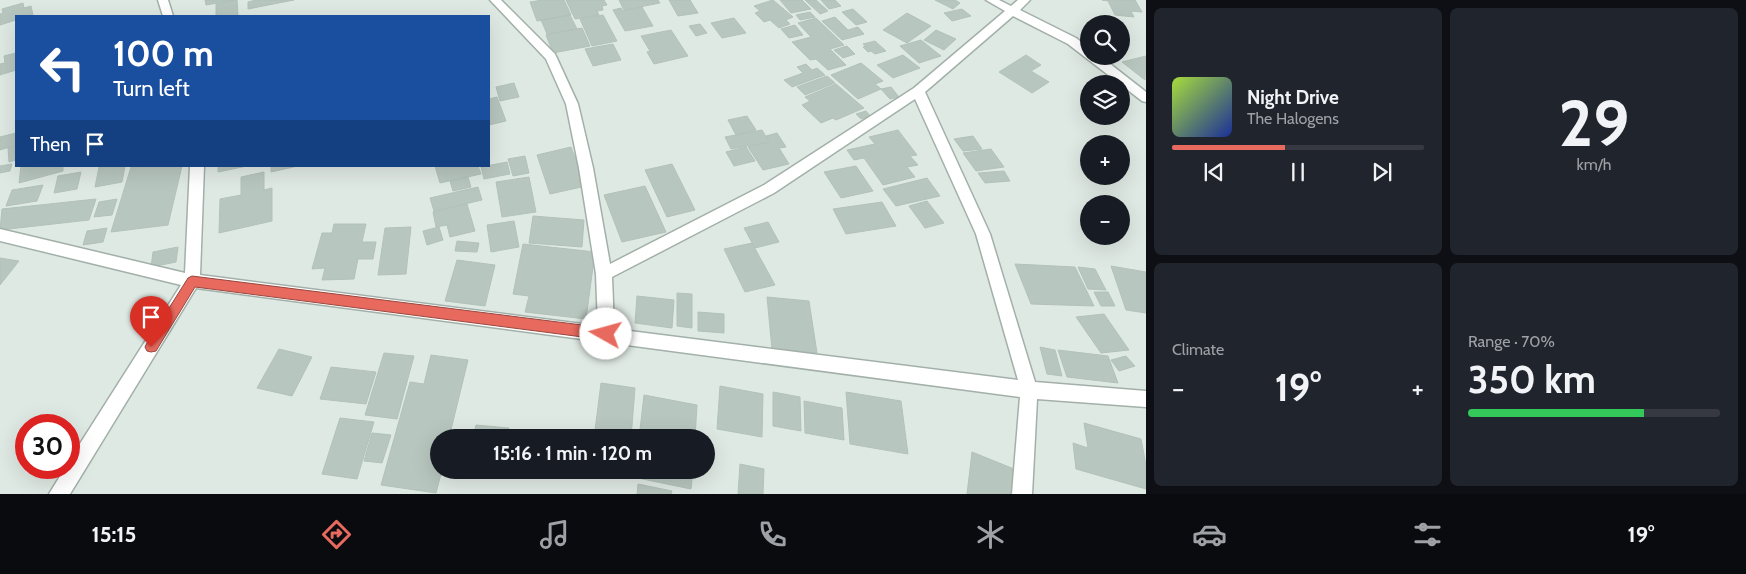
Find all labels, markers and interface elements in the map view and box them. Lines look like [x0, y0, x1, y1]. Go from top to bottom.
map controls [1080, 15, 1130, 245]
button: search [1080, 15, 1130, 65]
text: 100 m [113, 32, 214, 75]
icon: left [30, 35, 95, 100]
text: Turn left [113, 75, 190, 102]
button: layers [1080, 75, 1130, 125]
text: 29 [1559, 83, 1629, 162]
text: Night Drive [1247, 86, 1339, 109]
text: The Halogens [1247, 109, 1339, 128]
icon: arrive [81, 130, 109, 158]
text: Then [30, 133, 71, 156]
button: + [1080, 135, 1130, 185]
text: km/h [1576, 155, 1612, 174]
icon: previous [1200, 158, 1228, 186]
icon: pause [1284, 158, 1312, 186]
icon: next [1368, 158, 1396, 186]
button: − [1080, 195, 1130, 245]
pin [130, 296, 172, 347]
icon: arrive [137, 303, 165, 331]
position arrow [579, 307, 631, 359]
text: Range · 70% [1468, 332, 1555, 351]
text: Climate [1172, 340, 1224, 359]
text: 350 km [1468, 356, 1596, 403]
text: 19° [1275, 364, 1321, 411]
text: − [1172, 371, 1184, 405]
text: + [1412, 371, 1424, 405]
speed limit sign: 30 [15, 414, 80, 479]
text: 15:16 · 1 min · 120 m [493, 442, 652, 465]
icon: directions [319, 517, 354, 552]
icon: music [537, 517, 572, 552]
icon: phone [755, 517, 790, 552]
icon: climate [973, 517, 1008, 552]
icon: car [1192, 517, 1227, 552]
icon: filters [1410, 517, 1445, 552]
text: 15:15 [92, 521, 136, 548]
text: 19° [1628, 521, 1654, 548]

